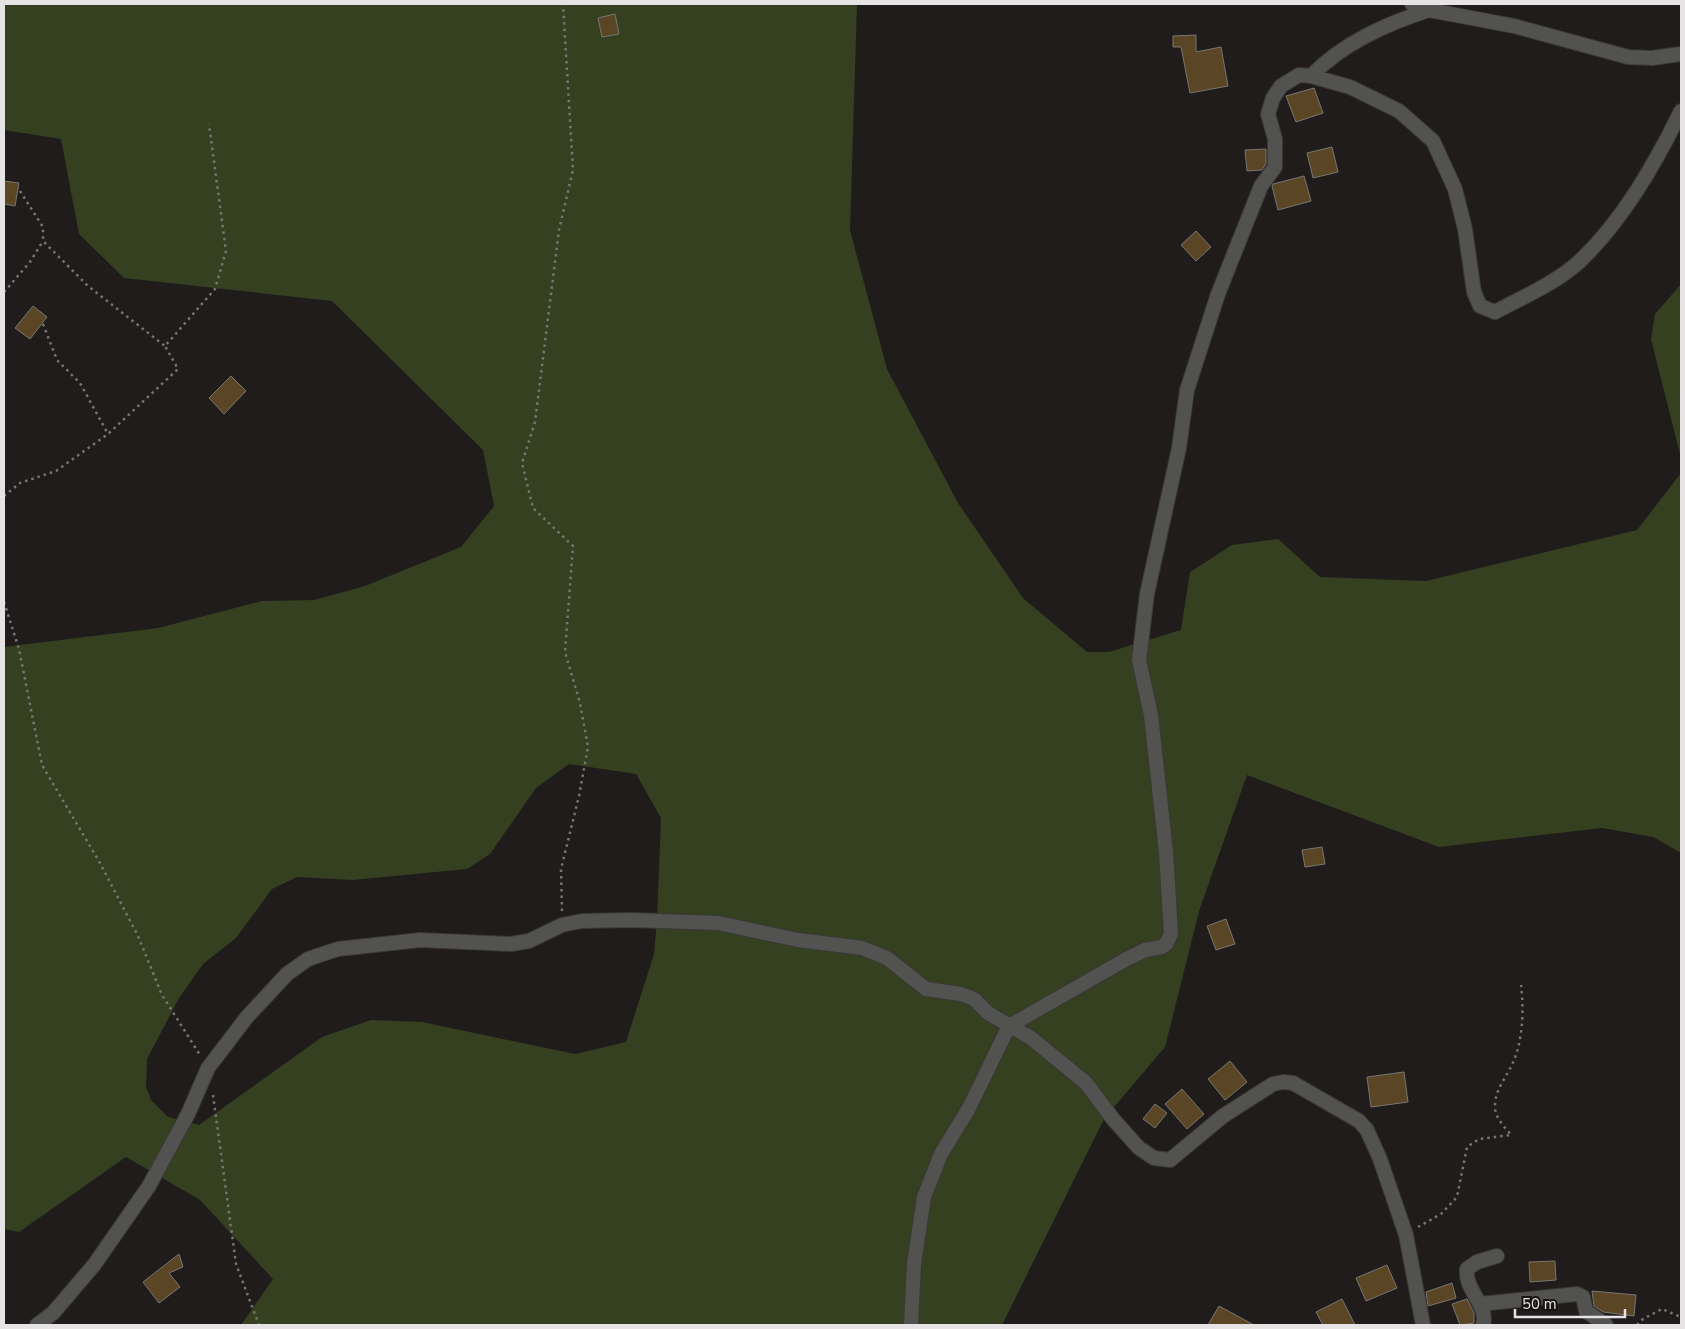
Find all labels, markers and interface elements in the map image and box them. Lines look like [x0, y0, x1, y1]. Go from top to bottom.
scale bar [1515, 1286, 1625, 1318]
text: 50 m [1522, 1294, 1557, 1314]

